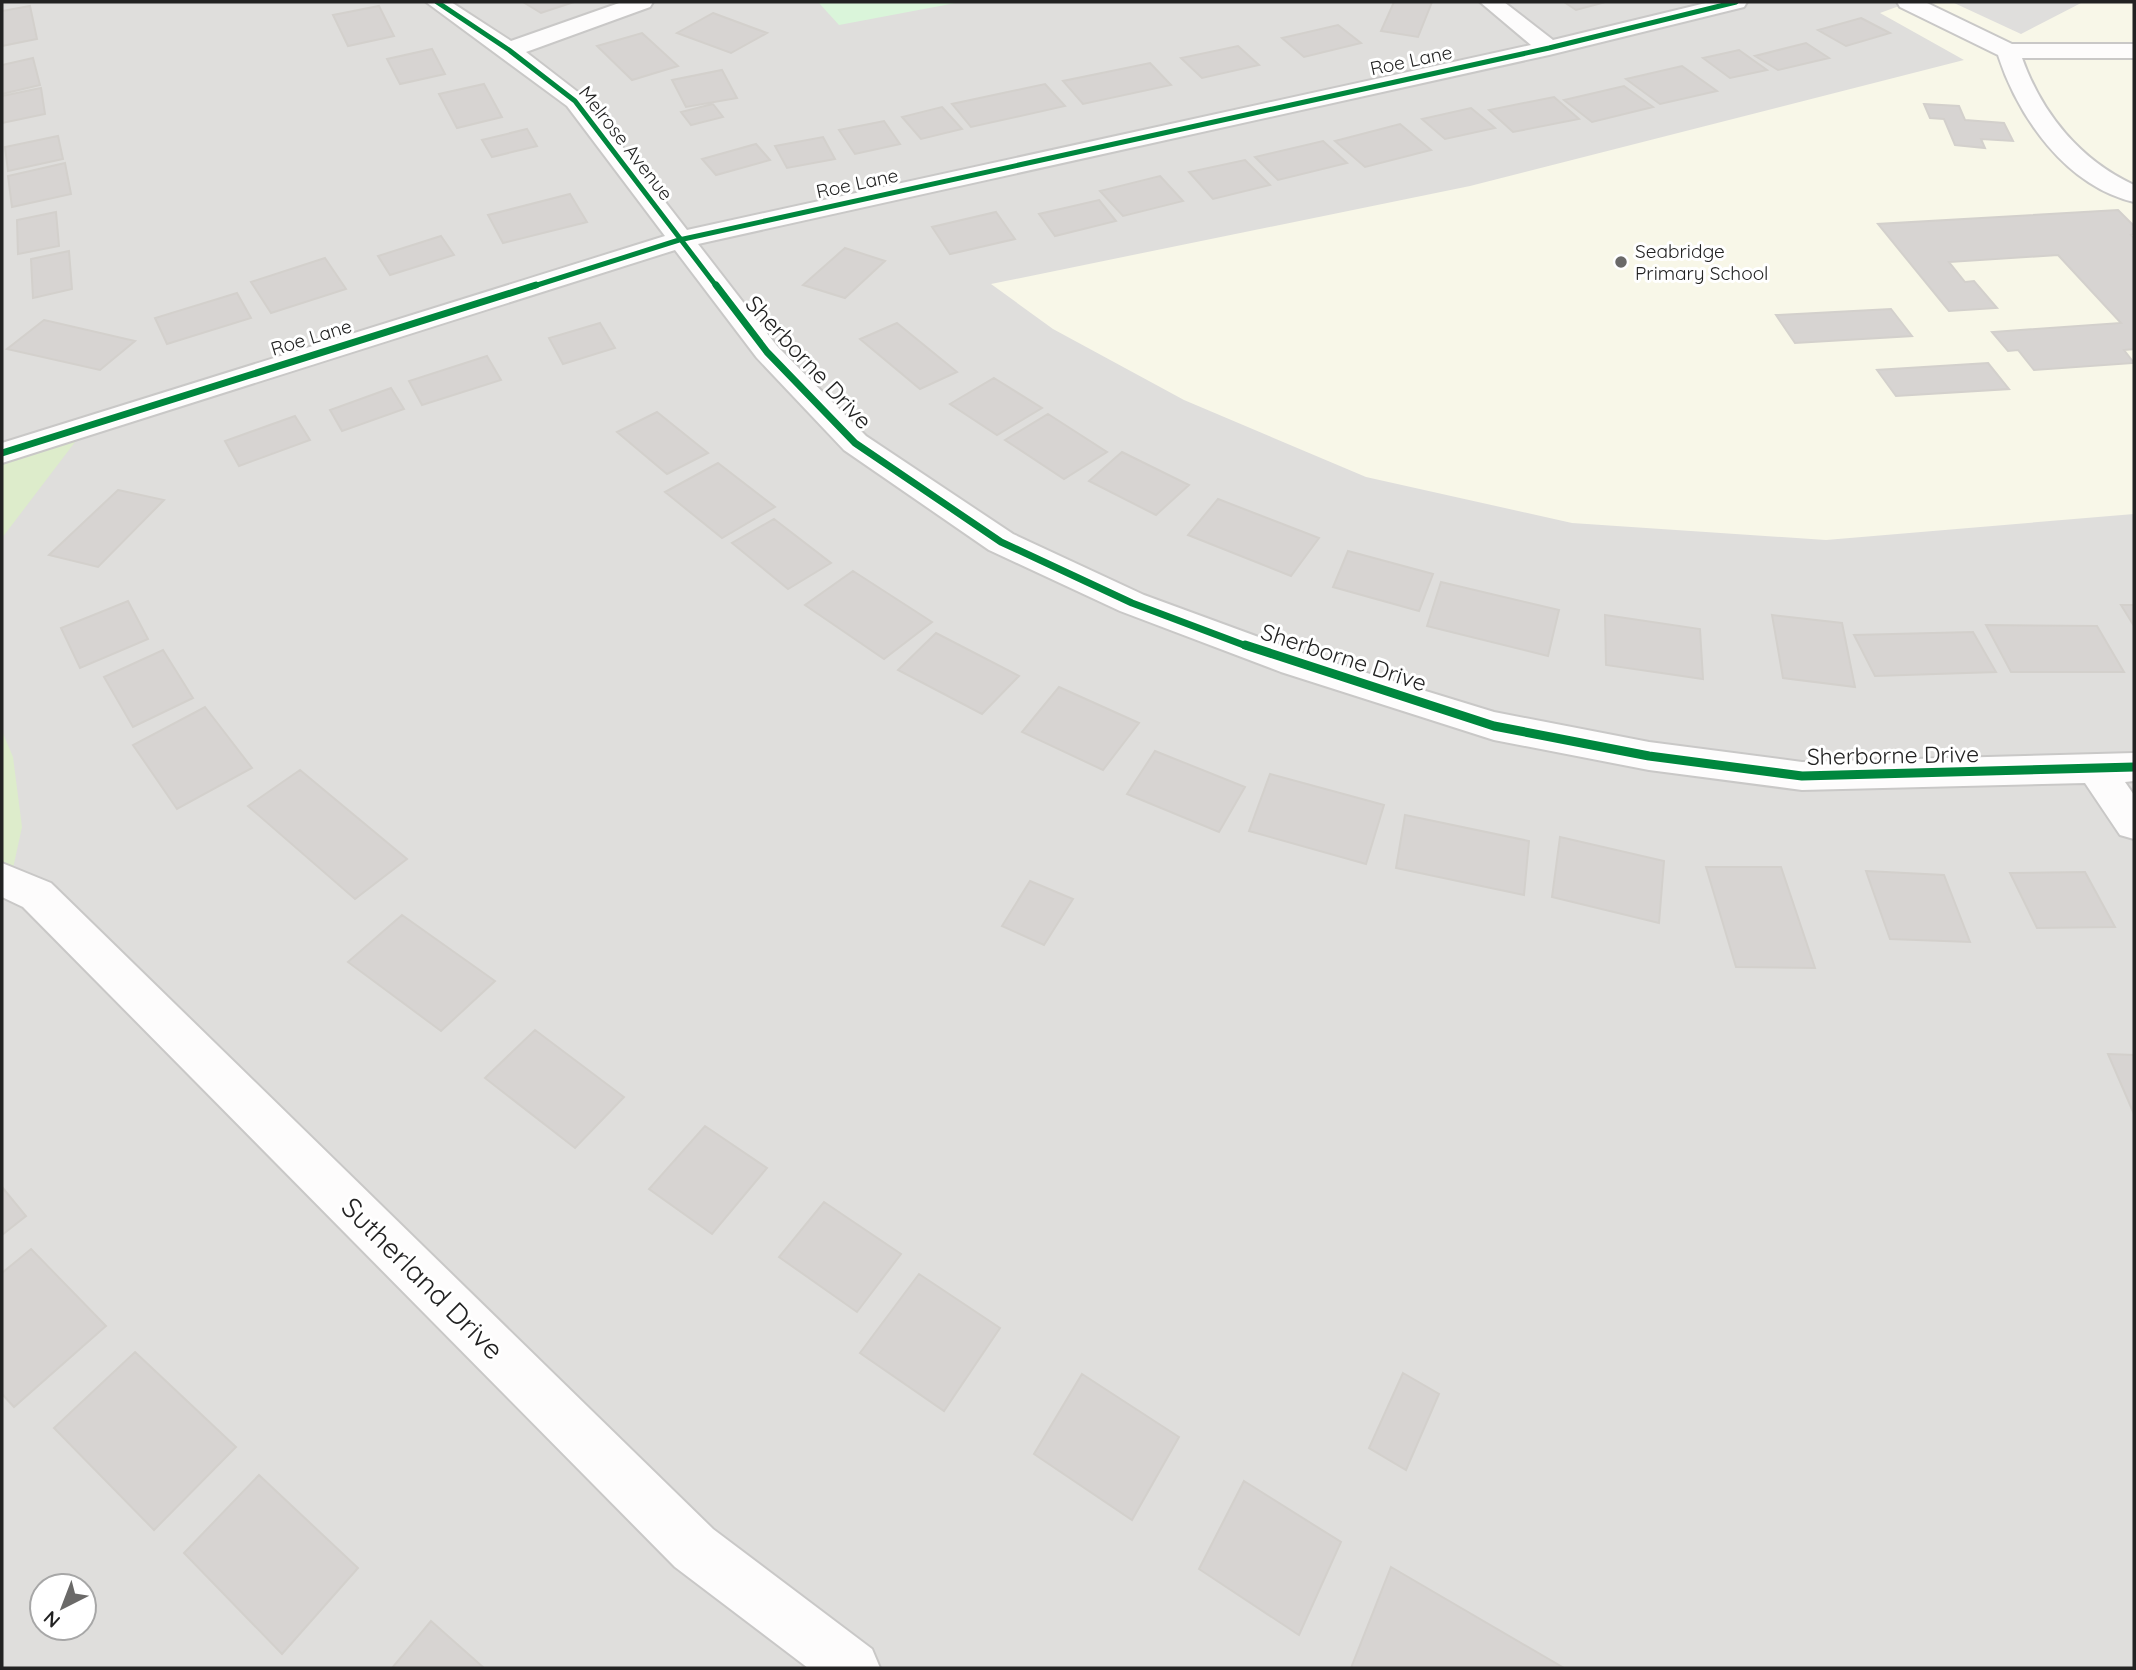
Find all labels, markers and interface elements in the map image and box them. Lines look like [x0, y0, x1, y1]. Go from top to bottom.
street label: Roe Lane [1368, 40, 1454, 80]
street label: Melrose Avenue [574, 81, 678, 205]
street label: Roe Lane [814, 163, 900, 203]
place label: Seabridge Primary School [1635, 239, 1768, 285]
marker: Seabridge Primary School [1613, 254, 1629, 270]
street label: Sherborne Drive [740, 289, 878, 435]
street label: Roe Lane [268, 313, 354, 361]
street label: Sherborne Drive [1258, 617, 1430, 697]
street label: Sherborne Drive [1807, 739, 1979, 771]
street label: Sutherland Drive [335, 1190, 511, 1366]
north arrow [28, 1572, 98, 1642]
text: N [38, 1606, 65, 1633]

